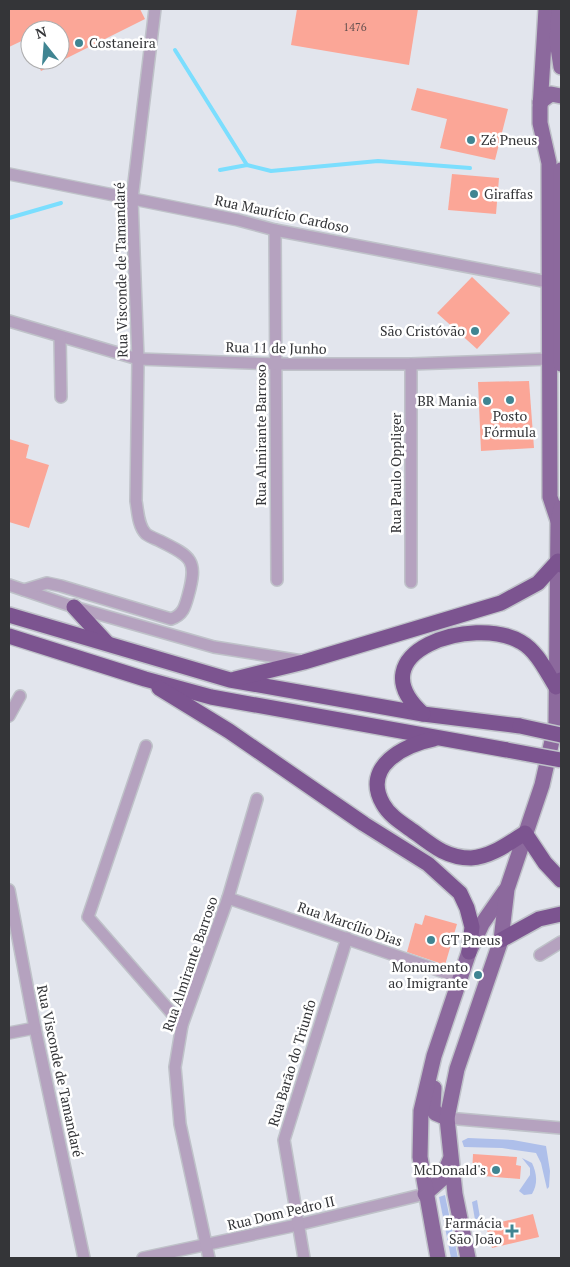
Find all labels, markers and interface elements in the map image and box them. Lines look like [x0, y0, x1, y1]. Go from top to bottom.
north arrow [20, 20, 70, 70]
house number: 1476 [343, 20, 367, 34]
text: N [33, 21, 49, 43]
place label: Costaneira [89, 33, 156, 52]
marker: Costaneira [73, 37, 85, 49]
place label: Zé Pneus [481, 130, 537, 149]
marker: Zé Pneus [465, 134, 477, 146]
street label: Rua Visconde de Tamandaré [109, 182, 132, 358]
place label: Giraffas [484, 184, 533, 203]
marker: Giraffas [468, 188, 480, 200]
street label: Rua Maurício Cardoso [213, 190, 351, 237]
place label: São Cristóvão [380, 321, 465, 340]
marker: São Cristóvão [469, 325, 481, 337]
street label: Rua 11 de Junho [225, 337, 327, 358]
street label: Rua Almirante Barroso [251, 364, 270, 506]
place label: BR Mania [417, 391, 477, 410]
marker: Posto Fórmula [504, 394, 516, 406]
marker: BR Mania [481, 395, 493, 407]
place label: Posto Fórmula [484, 406, 536, 441]
street label: Rua Paulo Oppliger [386, 412, 405, 533]
street label: Rua Almirante Barroso [157, 894, 222, 1034]
street label: Rua Marcílio Dias [295, 897, 405, 950]
place label: GT Pneus [441, 930, 501, 949]
marker: GT Pneus [425, 934, 437, 946]
place label: Monumento ao Imigrante [388, 957, 468, 992]
marker: Monumento ao Imigrante [472, 969, 484, 981]
street label: Rua Visconde de Tamandaré [33, 983, 88, 1159]
street label: Rua Barão do Triunfo [263, 997, 320, 1129]
place label: McDonald's [414, 1160, 486, 1179]
marker: McDonald's [490, 1164, 502, 1176]
street label: Rua Dom Pedro II [225, 1191, 337, 1234]
place label: Farmácia São João [445, 1213, 502, 1248]
marker: Farmácia São João [506, 1225, 518, 1237]

